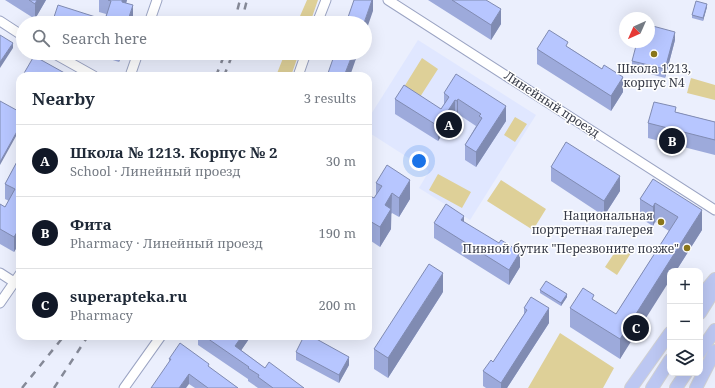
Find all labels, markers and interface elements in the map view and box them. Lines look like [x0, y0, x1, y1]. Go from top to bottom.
north arrow [619, 12, 655, 48]
search box [16, 16, 372, 60]
icon: search [30, 27, 52, 49]
text: Search here [62, 28, 147, 48]
marker: Школа 1213, корпус N4 [649, 49, 659, 59]
place label: Школа 1213, корпус N4 [617, 60, 691, 91]
street label: Линейный проезд [501, 67, 603, 141]
text: Nearby [32, 87, 95, 110]
text: 3 results [304, 89, 356, 107]
pin: A [436, 110, 462, 140]
pin: B [659, 126, 685, 156]
text: Школа № 1213. Корпус № 2 [70, 142, 277, 162]
your location [409, 151, 429, 171]
text: A [40, 152, 50, 170]
text: 30 m [326, 152, 356, 170]
text: School · Линейный проезд [70, 162, 241, 180]
place label: Национальная портретная галерея [532, 207, 653, 238]
text: Фита [70, 214, 112, 234]
marker: Национальная портретная галерея [656, 217, 666, 227]
text: B [41, 224, 49, 242]
text: 190 m [319, 224, 356, 242]
text: Pharmacy · Линейный проезд [70, 234, 263, 252]
place label: Пивной бутик "Перезвоните позже" [463, 240, 679, 257]
marker: Пивной бутик "Перезвоните позже" [682, 243, 692, 253]
map controls [667, 268, 703, 376]
button: + [667, 268, 703, 304]
text: superapteka.ru [70, 286, 187, 306]
text: C [41, 296, 49, 314]
text: 200 m [319, 296, 356, 314]
button: − [667, 304, 703, 340]
text: Pharmacy [70, 306, 133, 324]
pin: C [623, 313, 649, 343]
button: layers [667, 340, 703, 376]

